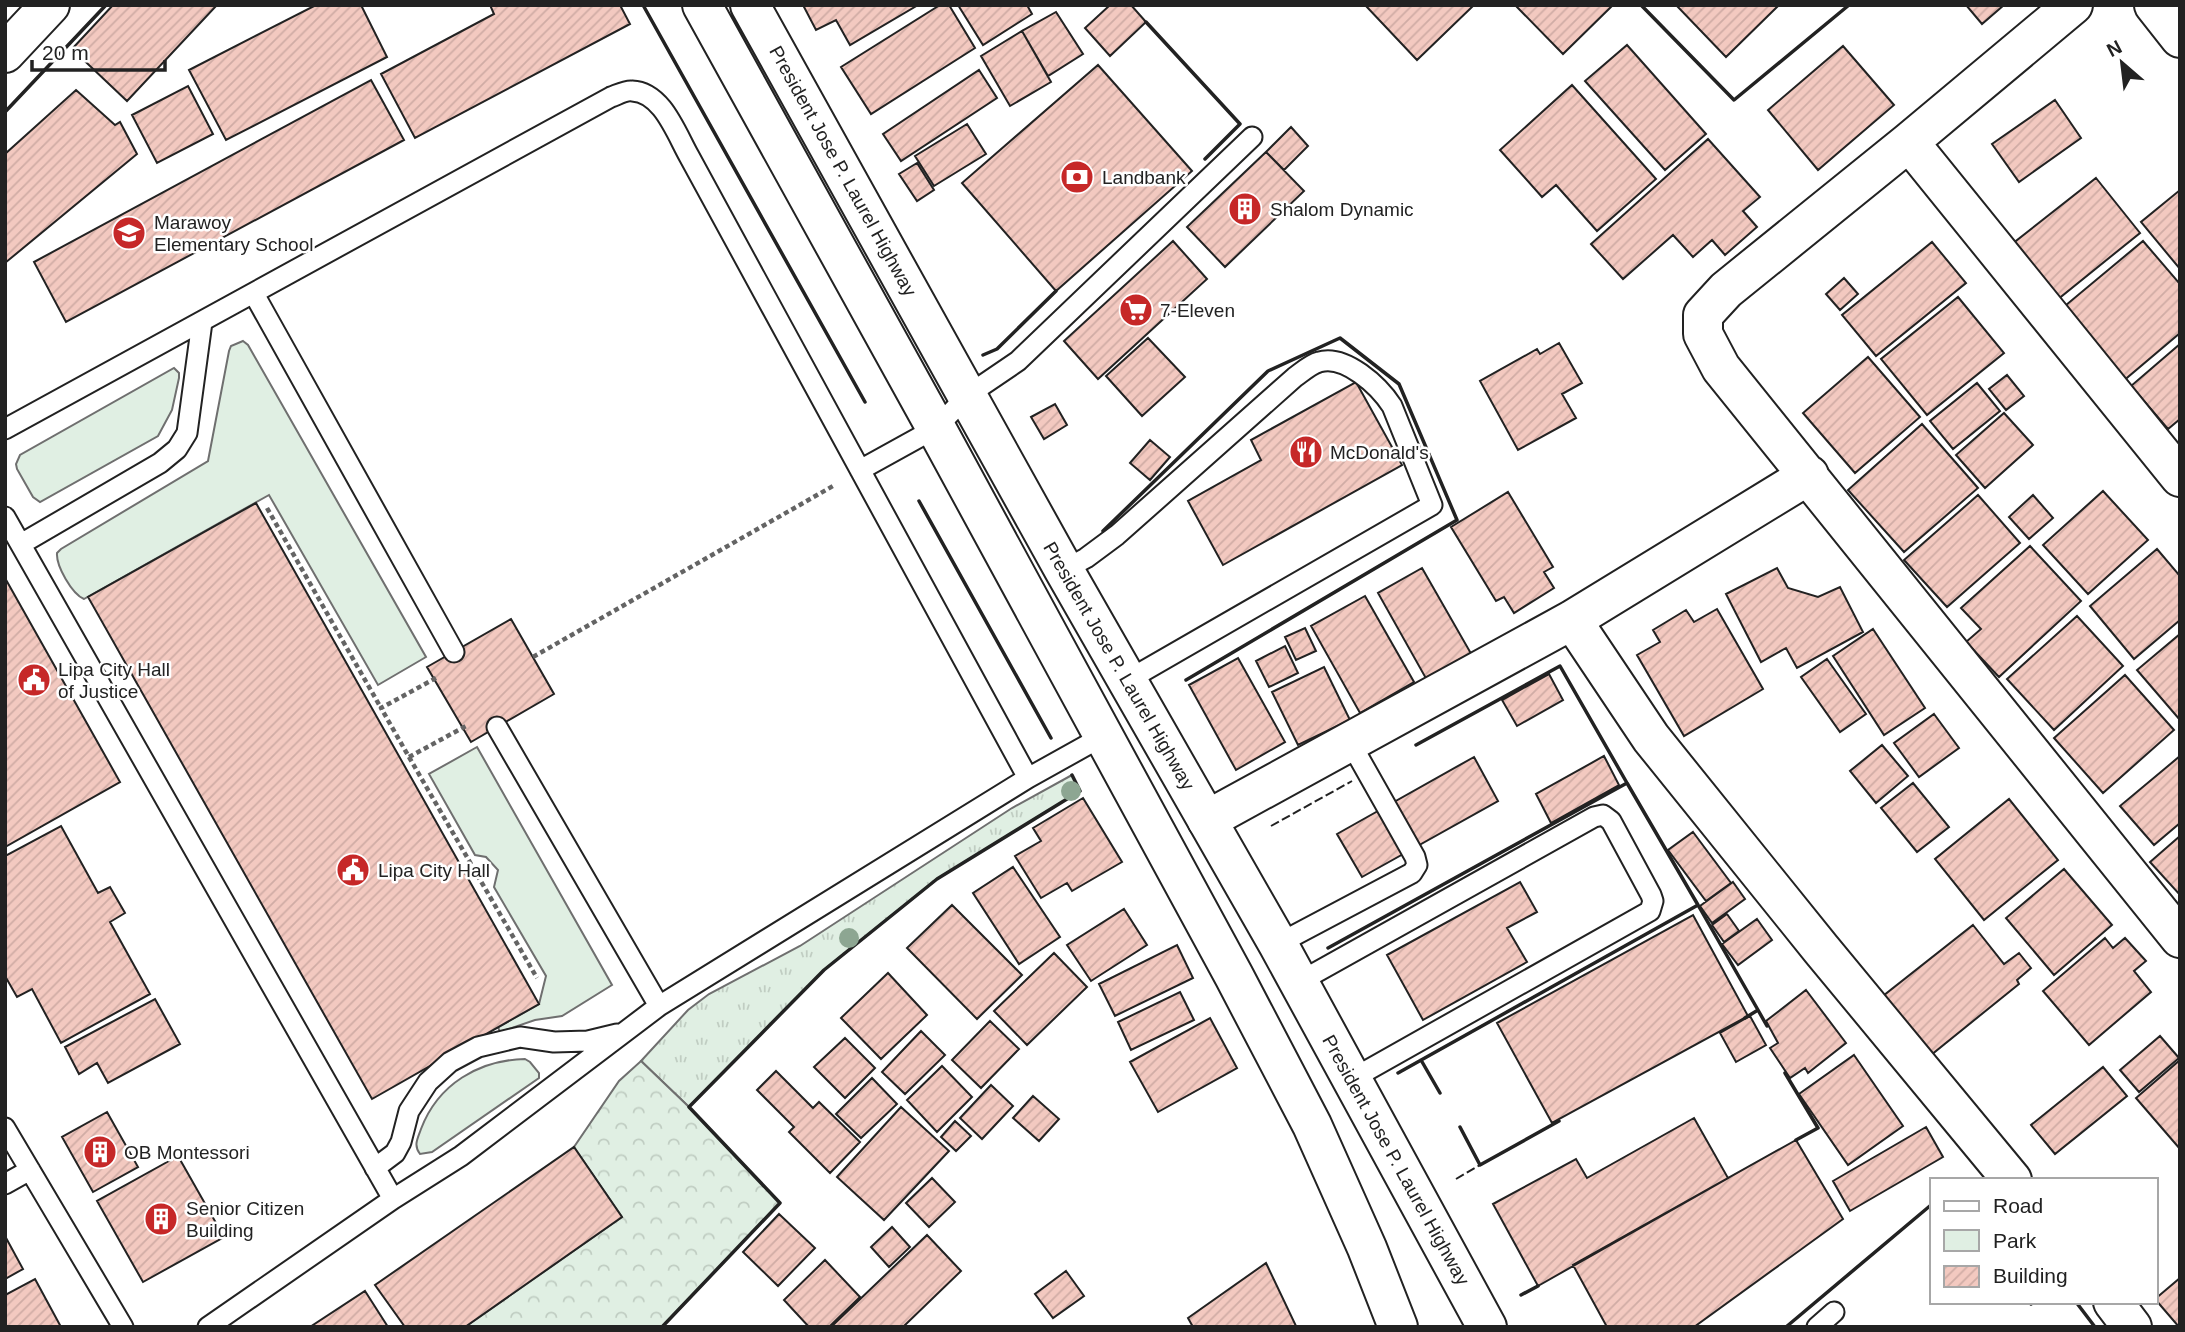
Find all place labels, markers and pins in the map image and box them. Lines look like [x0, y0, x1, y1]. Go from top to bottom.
bank icon: Landbank [1058, 158, 1096, 196]
place label: Landbank [1102, 167, 1186, 188]
building icon: Shalom Dynamic [1226, 190, 1264, 228]
place label: Shalom Dynamic [1270, 199, 1414, 220]
place label: Marawoy Elementary School [154, 212, 313, 255]
school or university icon: Marawoy Elementary School [110, 214, 148, 252]
supermarket icon: 7-Eleven [1117, 291, 1155, 329]
place label: 7-Eleven [1160, 300, 1235, 321]
restaurant icon: McDonald's [1287, 433, 1325, 471]
place label: McDonald's [1330, 442, 1429, 463]
place label: Lipa City Hall of Justice [58, 659, 170, 702]
public building icon: Lipa City Hall of Justice [15, 661, 53, 699]
public building icon: Lipa City Hall [334, 851, 372, 889]
place label: Lipa City Hall [378, 860, 490, 881]
building icon: OB Montessori [81, 1133, 119, 1171]
place label: OB Montessori [124, 1142, 250, 1163]
place label: Senior Citizen Building [186, 1198, 304, 1241]
building icon: Senior Citizen Building [142, 1200, 180, 1238]

